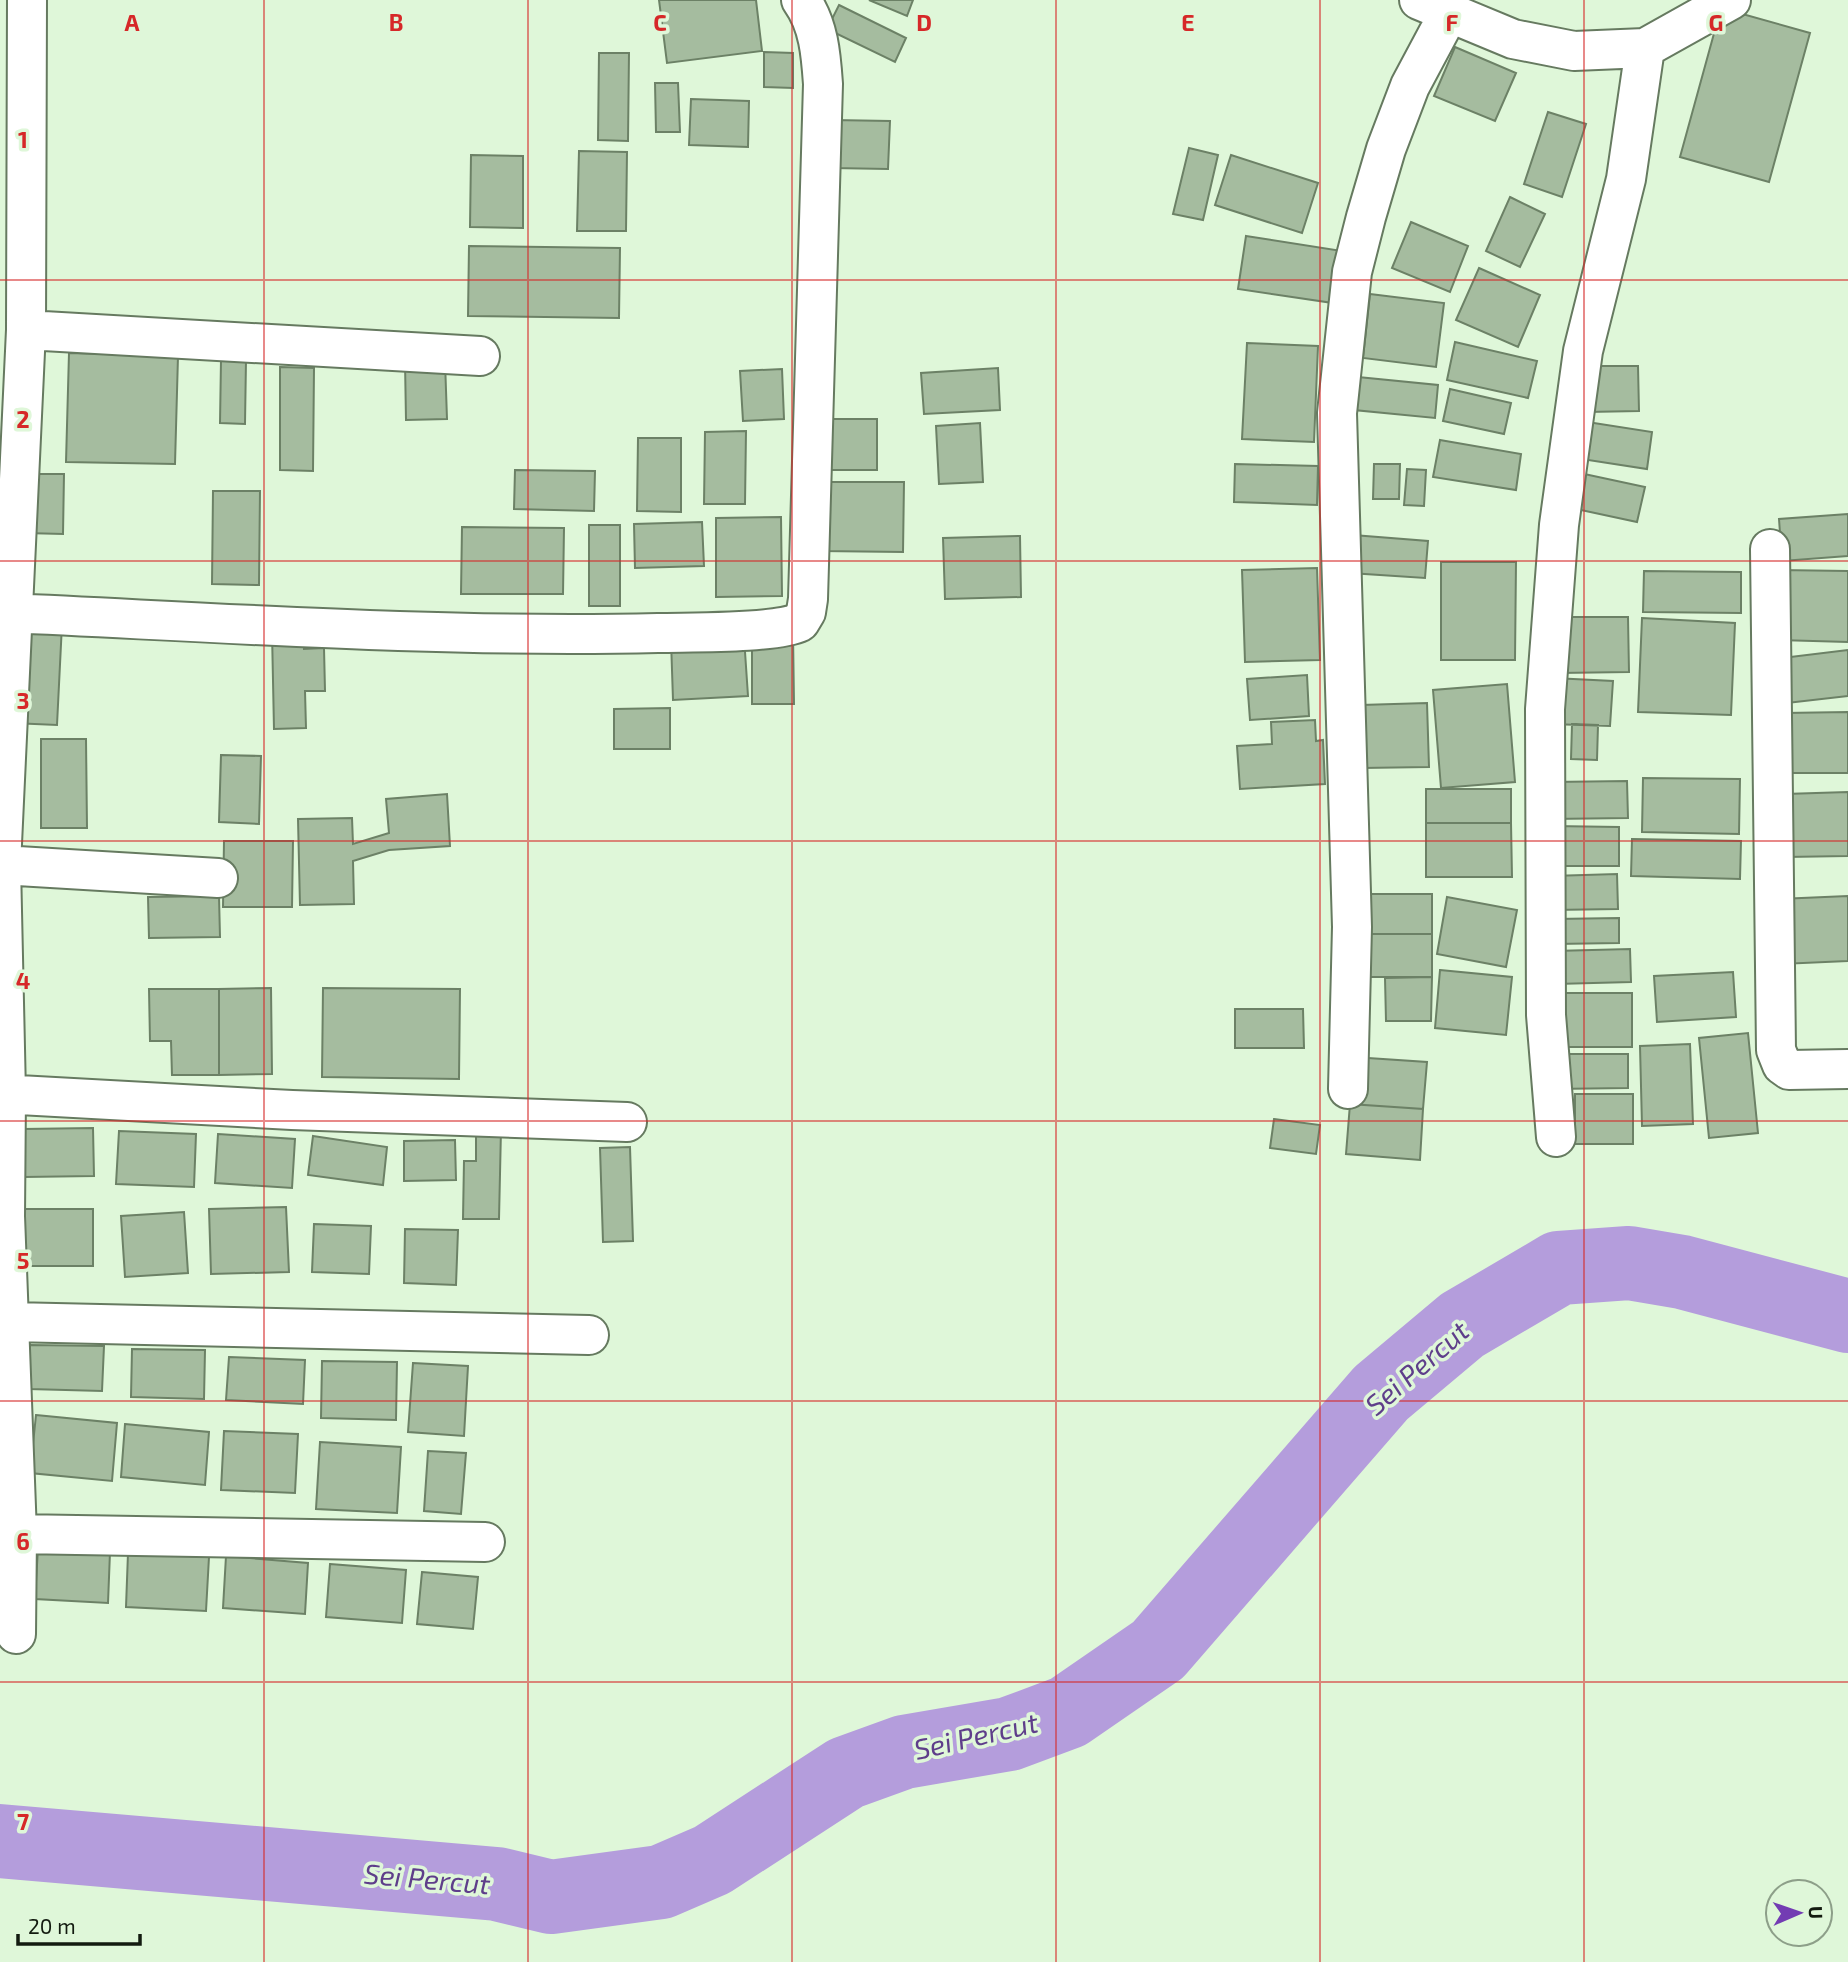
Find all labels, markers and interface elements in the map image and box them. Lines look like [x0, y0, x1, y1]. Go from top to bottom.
text: A [124, 8, 140, 36]
text: B [389, 8, 403, 36]
text: C [653, 8, 667, 36]
text: D [916, 8, 932, 36]
text: E [1181, 8, 1195, 36]
text: F [1446, 8, 1459, 36]
text: G [1709, 8, 1723, 36]
text: 1 [18, 125, 28, 153]
text: 2 [16, 405, 30, 433]
text: 3 [16, 686, 30, 714]
text: 4 [16, 966, 30, 994]
text: 5 [17, 1246, 29, 1274]
water label: Sei Percut [1358, 1313, 1475, 1421]
text: 6 [16, 1527, 30, 1555]
water label: Sei Percut [910, 1704, 1042, 1766]
text: 7 [17, 1807, 29, 1835]
water label: Sei Percut [363, 1856, 492, 1900]
north arrow [1764, 1878, 1834, 1948]
scale bar [18, 1902, 140, 1946]
text: U [1805, 1905, 1828, 1919]
text: 20 m [28, 1913, 76, 1938]

